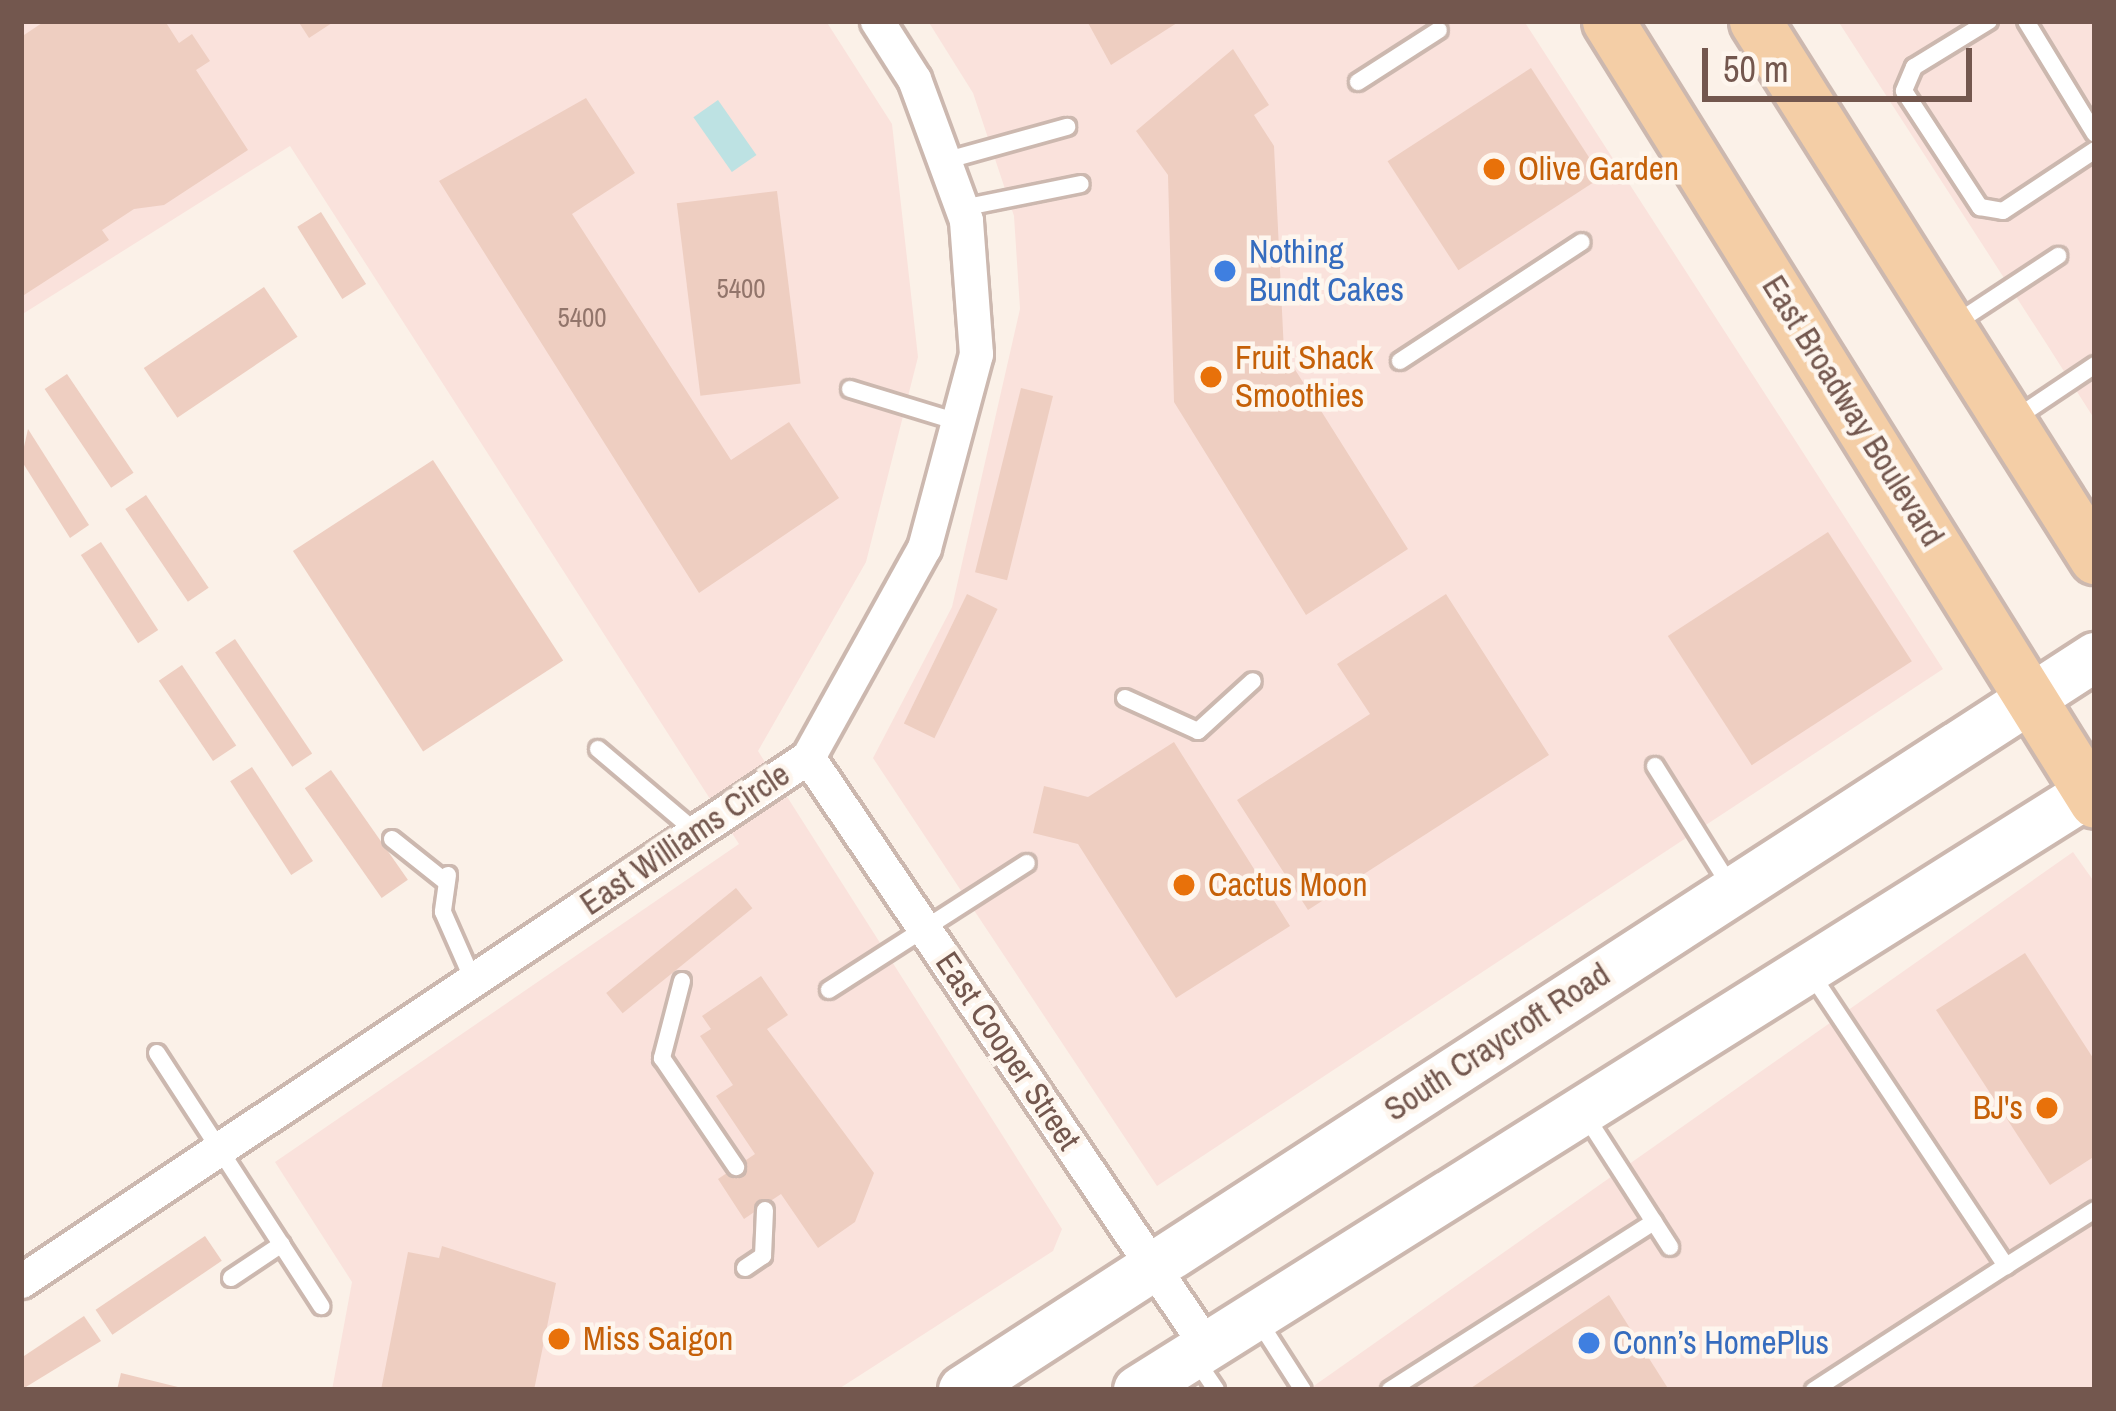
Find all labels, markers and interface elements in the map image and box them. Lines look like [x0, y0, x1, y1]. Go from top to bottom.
scale bar [1708, 24, 1978, 98]
text: 50 m [1723, 45, 1789, 93]
place label: Olive Garden [1518, 149, 1679, 189]
marker: Olive Garden [1481, 156, 1507, 182]
place label: Nothing Bundt Cakes [1249, 232, 1404, 310]
marker: Nothing Bundt Cakes [1212, 258, 1238, 284]
street label: East Broadway Boulevard [1754, 268, 1952, 554]
house number: 5400 [716, 273, 766, 305]
house number: 5400 [557, 302, 607, 334]
place label: Fruit Shack Smoothies [1235, 338, 1373, 416]
marker: Fruit Shack Smoothies [1198, 364, 1224, 390]
street label: East Williams Circle [573, 754, 797, 924]
place label: Cactus Moon [1208, 865, 1367, 905]
marker: Cactus Moon [1171, 872, 1197, 898]
street label: East Cooper Street [927, 945, 1089, 1157]
street label: South Craycroft Road [1377, 955, 1617, 1129]
place label: BJ's [1973, 1088, 2023, 1128]
marker: BJ's [2034, 1095, 2060, 1121]
place label: Miss Saigon [583, 1319, 733, 1359]
place label: Conn’s HomePlus [1613, 1323, 1829, 1363]
marker: Miss Saigon [546, 1326, 572, 1352]
marker: Conn’s HomePlus [1576, 1330, 1602, 1356]

